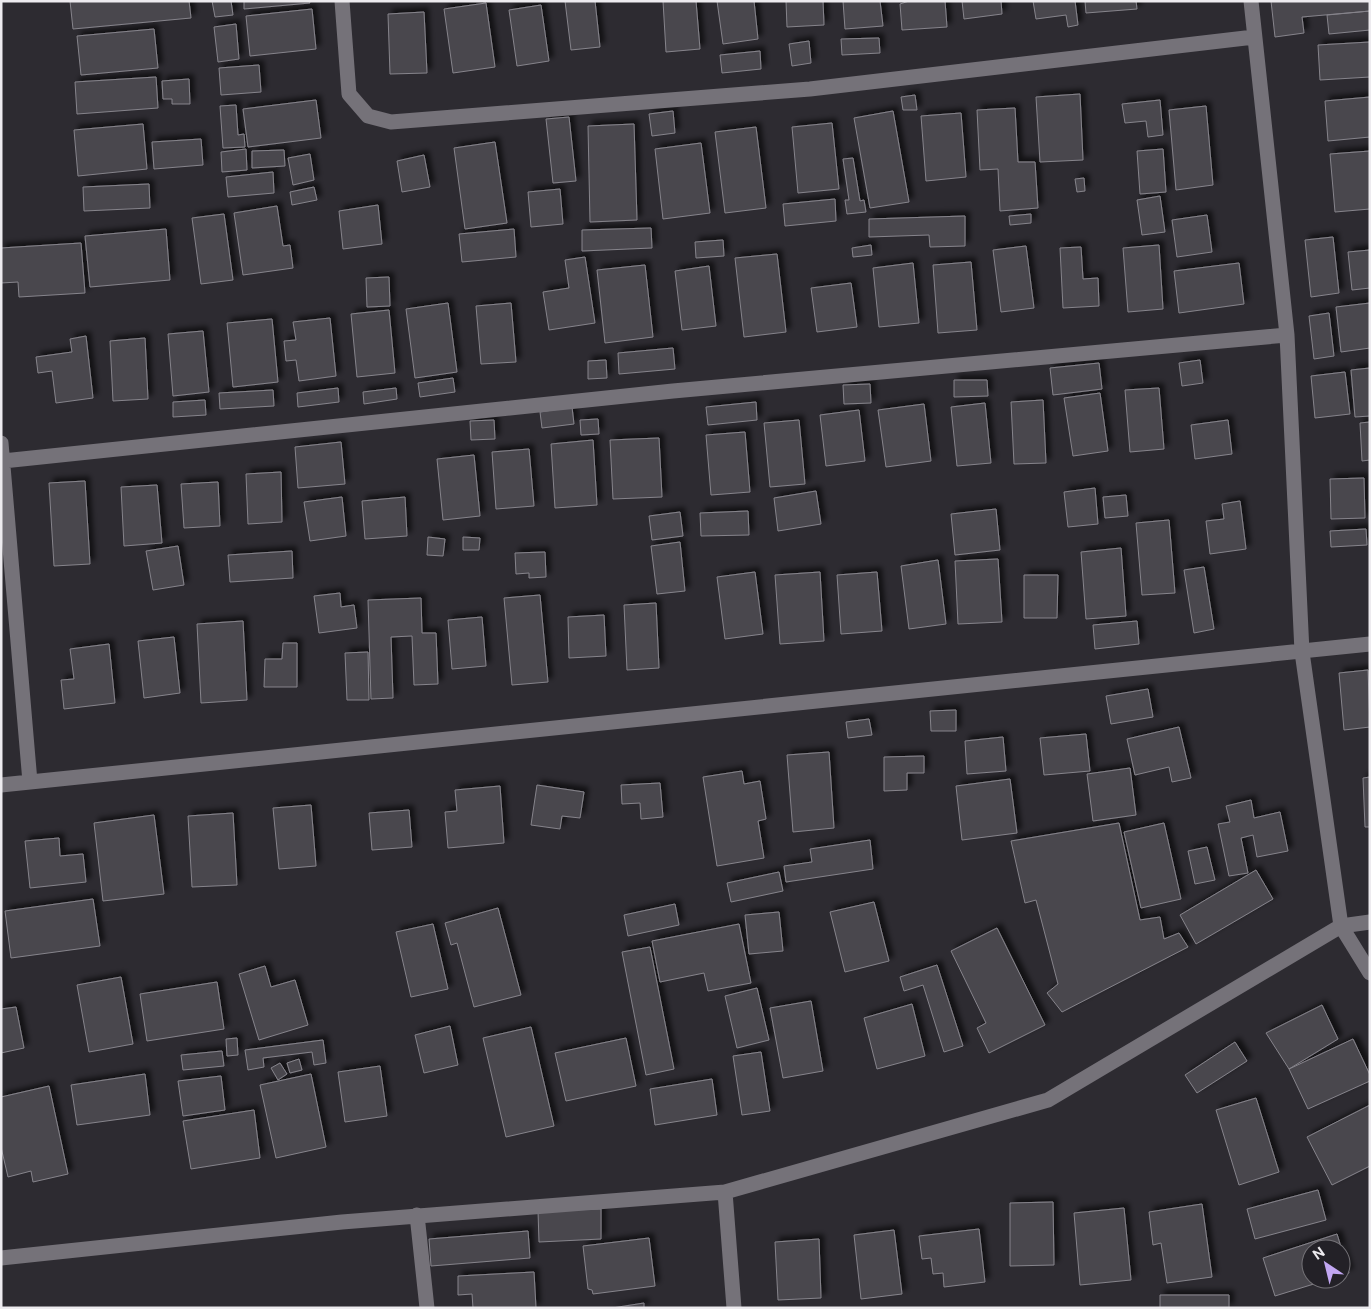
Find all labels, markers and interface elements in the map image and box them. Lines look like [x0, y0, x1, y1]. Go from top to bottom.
north arrow [1301, 1239, 1351, 1289]
text: N [1309, 1244, 1328, 1263]

